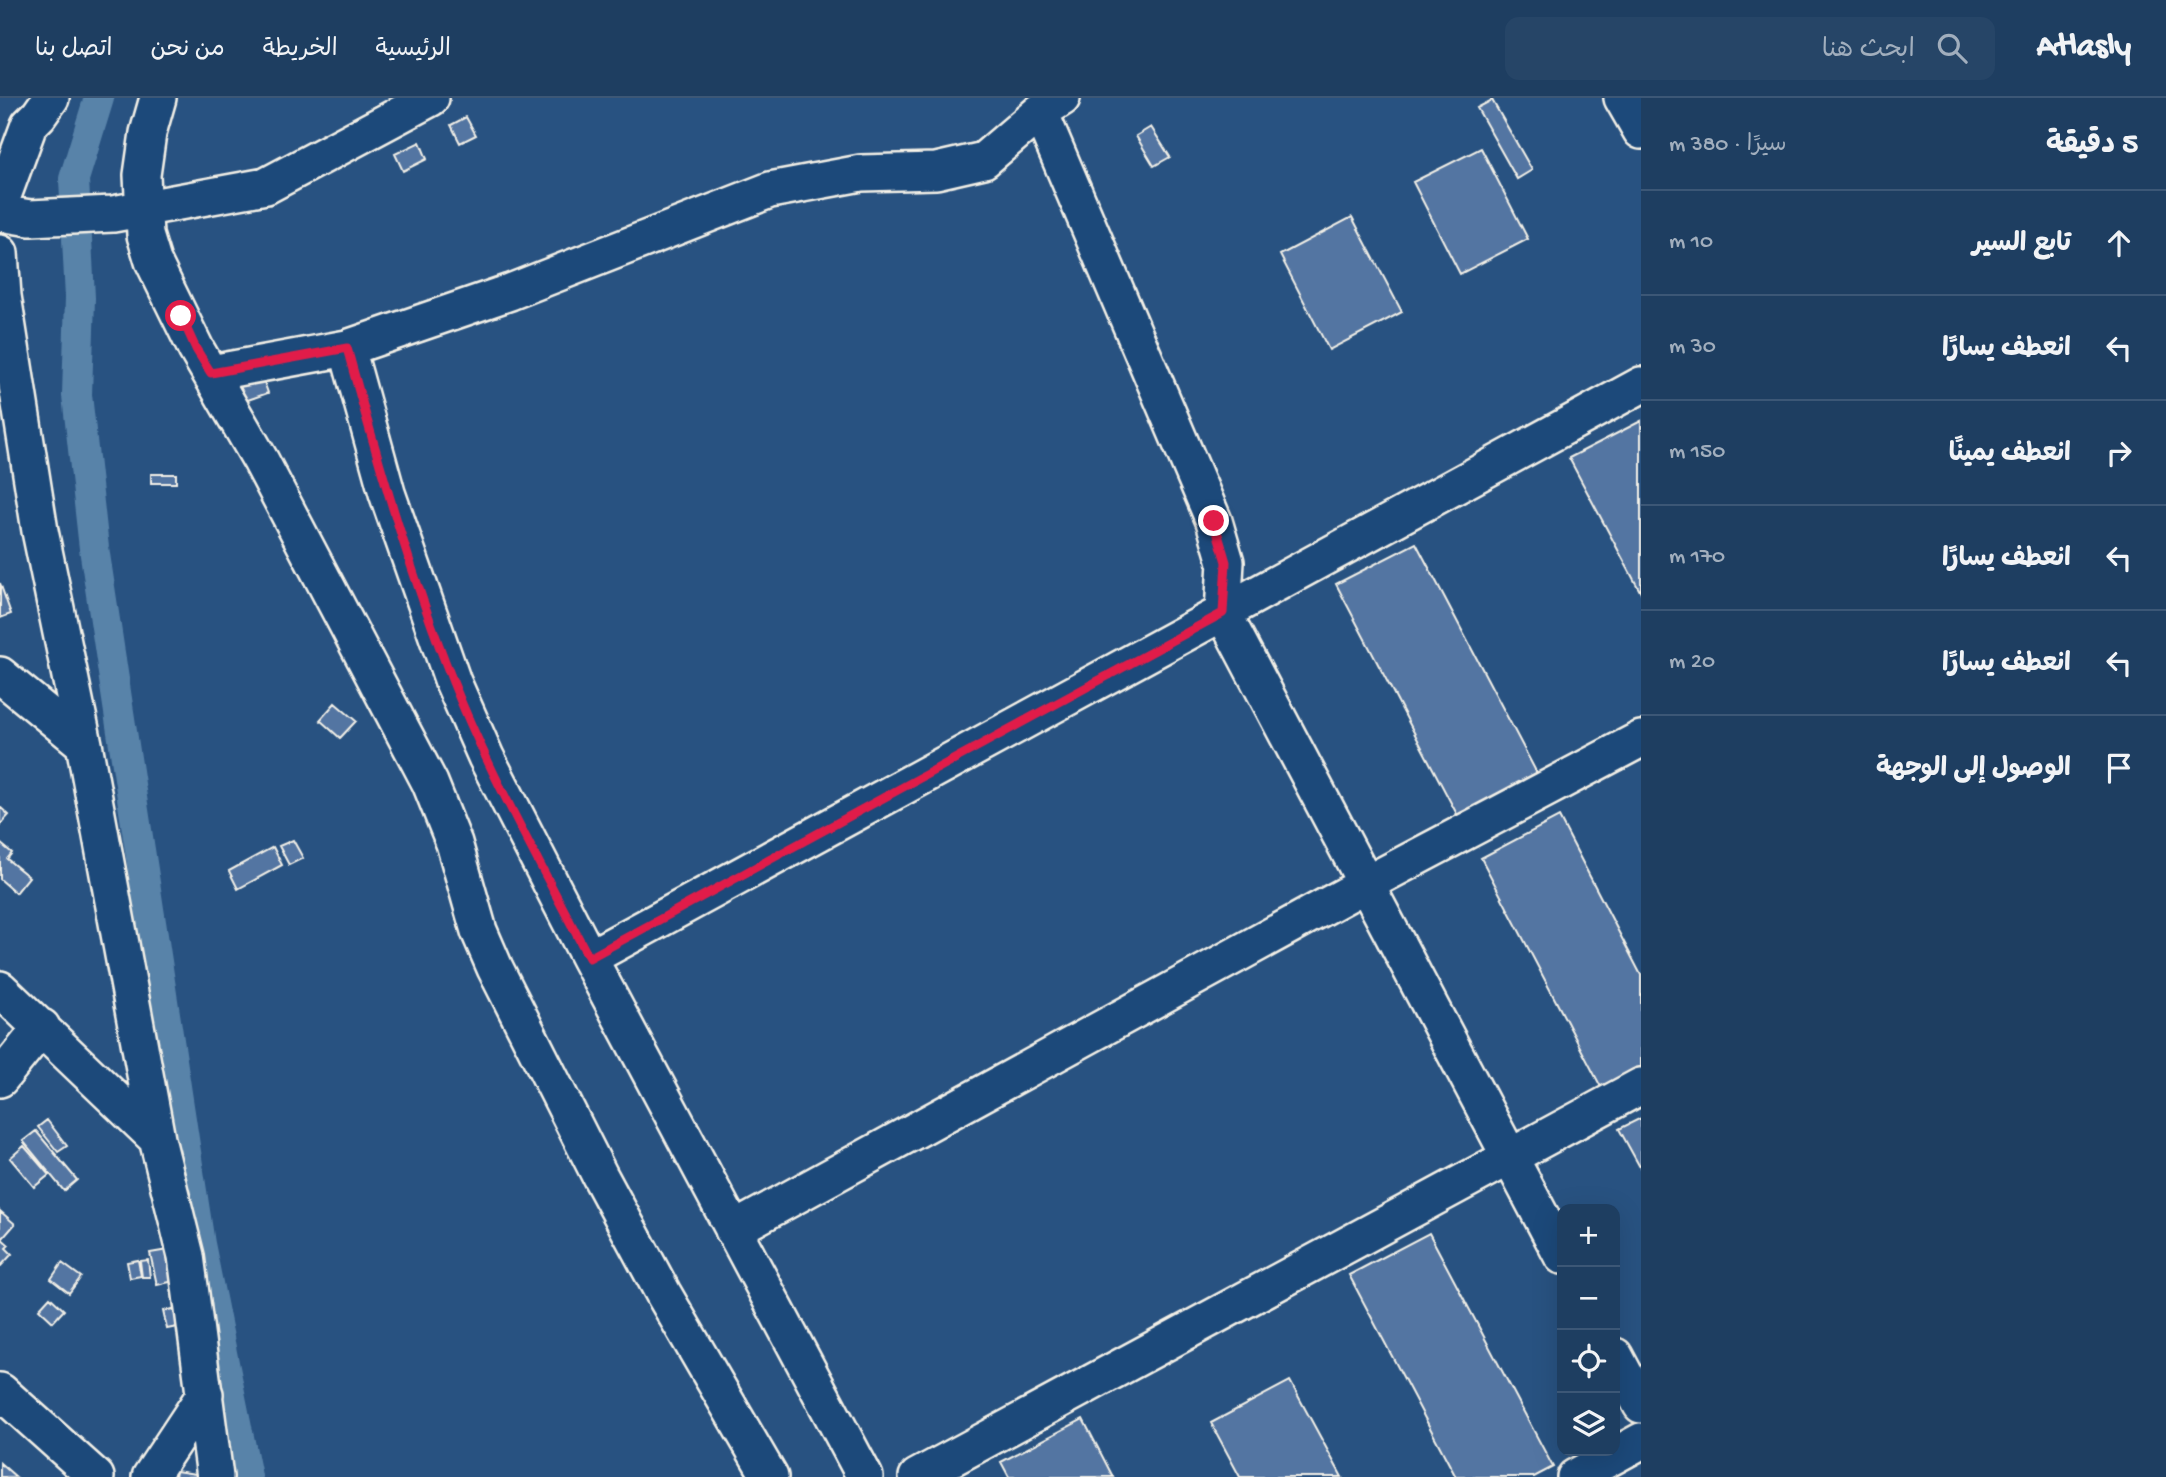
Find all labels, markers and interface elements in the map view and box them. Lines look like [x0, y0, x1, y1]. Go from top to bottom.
search box [1505, 17, 1995, 80]
icon: search [1933, 29, 1971, 67]
text: Atlasly [2037, 29, 2131, 67]
text: اتصل بنا [35, 36, 112, 65]
text: من نحن [150, 36, 225, 65]
text: الخريطة [263, 36, 338, 65]
text: الرئيسية [376, 36, 451, 65]
text: ابحث هنا [1822, 36, 1915, 67]
text: 5 دقيقة [2046, 129, 2138, 164]
text: سيرًا · 380 m [1669, 132, 1787, 159]
icon: ahead [2100, 224, 2138, 262]
text: 10 m [1669, 229, 1713, 256]
text: تابع السير [1972, 230, 2071, 261]
route start [165, 300, 196, 331]
icon: left [2100, 329, 2138, 367]
text: 30 m [1669, 334, 1716, 361]
text: انعطف يسارًا [1942, 335, 2071, 366]
icon: right [2100, 434, 2138, 472]
text: 150 m [1669, 439, 1725, 466]
text: انعطف يمينًا [1949, 440, 2071, 471]
route end [1198, 505, 1229, 536]
icon: left [2100, 539, 2138, 577]
text: 170 m [1669, 544, 1725, 571]
text: انعطف يسارًا [1942, 545, 2071, 576]
icon: left [2100, 644, 2138, 682]
text: 20 m [1669, 649, 1715, 676]
text: انعطف يسارًا [1942, 650, 2071, 681]
icon: arrive [2100, 749, 2138, 787]
text: الوصول إلى الوجهة [1876, 755, 2071, 786]
map controls [1557, 1204, 1620, 1456]
button: + [1557, 1204, 1620, 1267]
button: − [1557, 1267, 1620, 1330]
button: locate [1557, 1330, 1620, 1393]
button: layers [1557, 1393, 1620, 1456]

